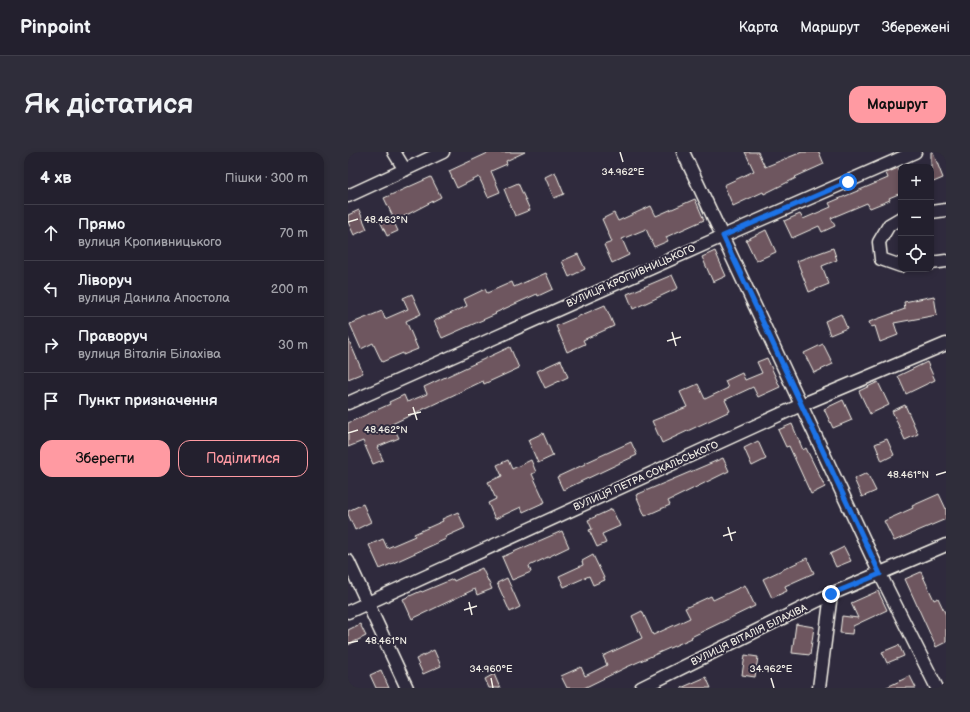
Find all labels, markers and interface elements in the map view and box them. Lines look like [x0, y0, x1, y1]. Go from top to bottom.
text: Pinpoint [20, 16, 91, 39]
text: Карта [739, 19, 778, 36]
text: Маршрут [800, 19, 860, 36]
text: Збережені [882, 19, 950, 36]
button: Маршрут [849, 86, 946, 123]
text: Як дістатися [24, 88, 193, 121]
map controls [898, 164, 934, 272]
button: + [898, 164, 934, 200]
text: 34.962°E [602, 166, 645, 178]
text: 4 хв [40, 168, 72, 188]
text: Пішки · 300 m [225, 170, 308, 186]
route start [839, 173, 857, 191]
button: − [898, 200, 934, 236]
text: 48.463°N [364, 214, 408, 226]
text: Прямо [78, 215, 125, 234]
icon: ahead [40, 222, 62, 244]
text: 70 m [280, 225, 308, 241]
text: вулиця Кропивницького [78, 234, 222, 250]
button: locate [898, 236, 934, 272]
street label: ВУЛИЦЯ КРОПИВНИЦЬКОГО [565, 242, 697, 310]
text: Ліворуч [78, 271, 132, 290]
icon: left [40, 278, 62, 300]
text: 200 m [271, 281, 308, 297]
text: вулиця Данила Апостола [78, 290, 230, 306]
text: Праворуч [78, 327, 148, 346]
icon: right [40, 334, 62, 356]
text: 30 m [278, 337, 308, 353]
text: вулиця Віталія Білахіва [78, 346, 221, 362]
icon: arrive [40, 390, 62, 412]
text: Пункт призначення [78, 391, 218, 410]
text: 48.462°N [364, 424, 408, 436]
street label: ВУЛИЦЯ ПЕТРА СОКАЛЬСЬКОГО [572, 439, 720, 513]
button: Зберегти [40, 440, 170, 477]
button: Поділитися [178, 440, 308, 477]
text: 48.461°N [887, 469, 929, 481]
route end [822, 585, 840, 603]
street label: ВУЛИЦЯ ВІТАЛІЯ БІЛАХІВА [689, 601, 810, 668]
text: 48.461°N [365, 635, 407, 647]
text: 34.960°E [469, 663, 513, 675]
text: 34.962°E [750, 663, 793, 675]

